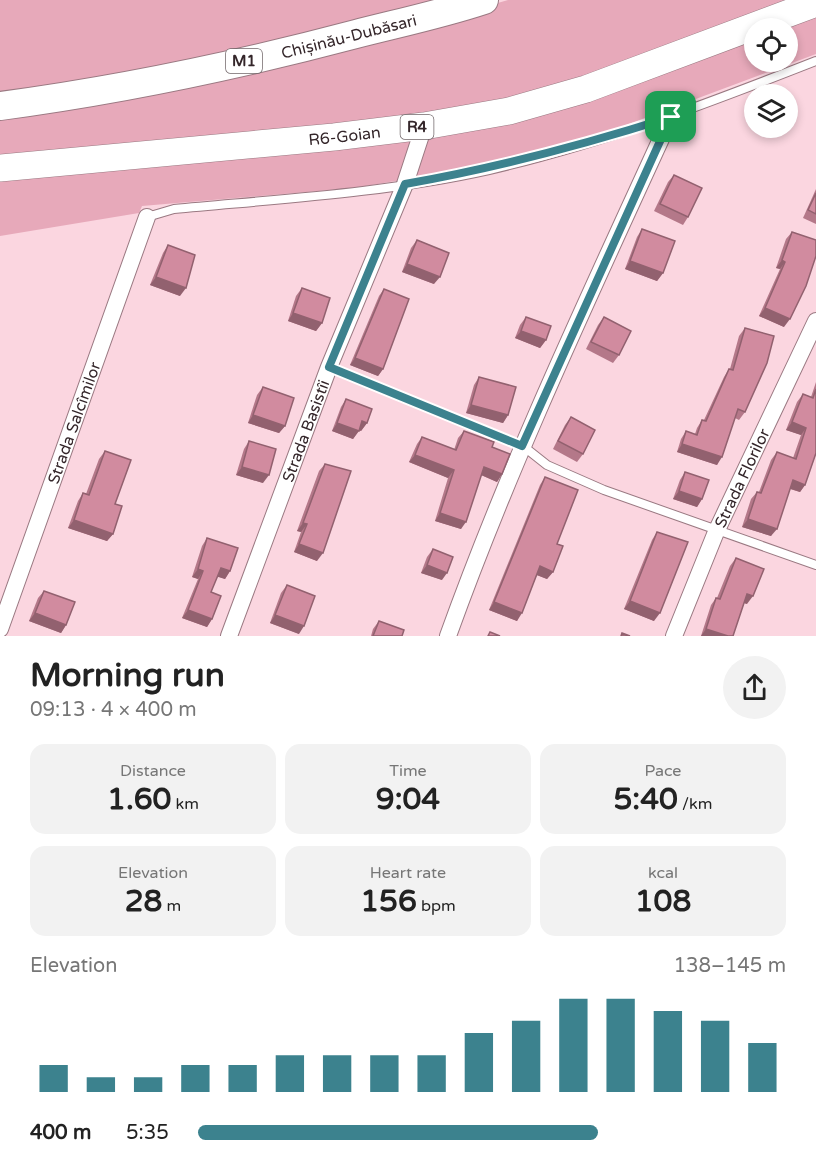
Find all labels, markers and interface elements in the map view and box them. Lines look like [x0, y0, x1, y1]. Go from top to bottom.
street label: Chișinău-Dubăsari [279, 10, 419, 64]
map controls [744, 18, 798, 138]
button: locate [744, 18, 798, 72]
road number: M1 [226, 49, 262, 73]
button: layers [744, 84, 798, 138]
pin [645, 91, 696, 142]
icon: arrive [654, 100, 687, 133]
road number: R4 [400, 115, 434, 139]
street label: R6-Goian [308, 122, 382, 150]
street label: Strada Salcîmilor [44, 359, 106, 487]
street label: Strada Basistîi [278, 377, 334, 485]
street label: Strada Florilor [710, 425, 775, 531]
text: Morning run [30, 656, 225, 695]
button: share [723, 656, 786, 719]
text: 09:13 · 4 × 400 m [30, 698, 197, 722]
text: Distance [120, 761, 186, 781]
text: Time [389, 761, 427, 781]
text: Pace [645, 761, 681, 781]
text: 1.60 [107, 781, 171, 818]
text: 9:04 [376, 781, 440, 818]
text: 5:40 [614, 781, 678, 818]
text: km [171, 794, 199, 814]
text: /km [678, 794, 712, 814]
text: Elevation [118, 863, 188, 883]
text: Heart rate [370, 863, 446, 883]
text: kcal [648, 863, 678, 883]
text: 28 [125, 883, 162, 920]
text: 156 [360, 883, 417, 920]
text: 108 [635, 883, 691, 920]
text: m [162, 896, 181, 916]
text: bpm [417, 896, 456, 916]
text: Elevation [30, 954, 117, 978]
text: 138–145 m [673, 954, 786, 978]
text: 400 m [30, 1121, 91, 1145]
text: 5:35 [126, 1121, 169, 1145]

